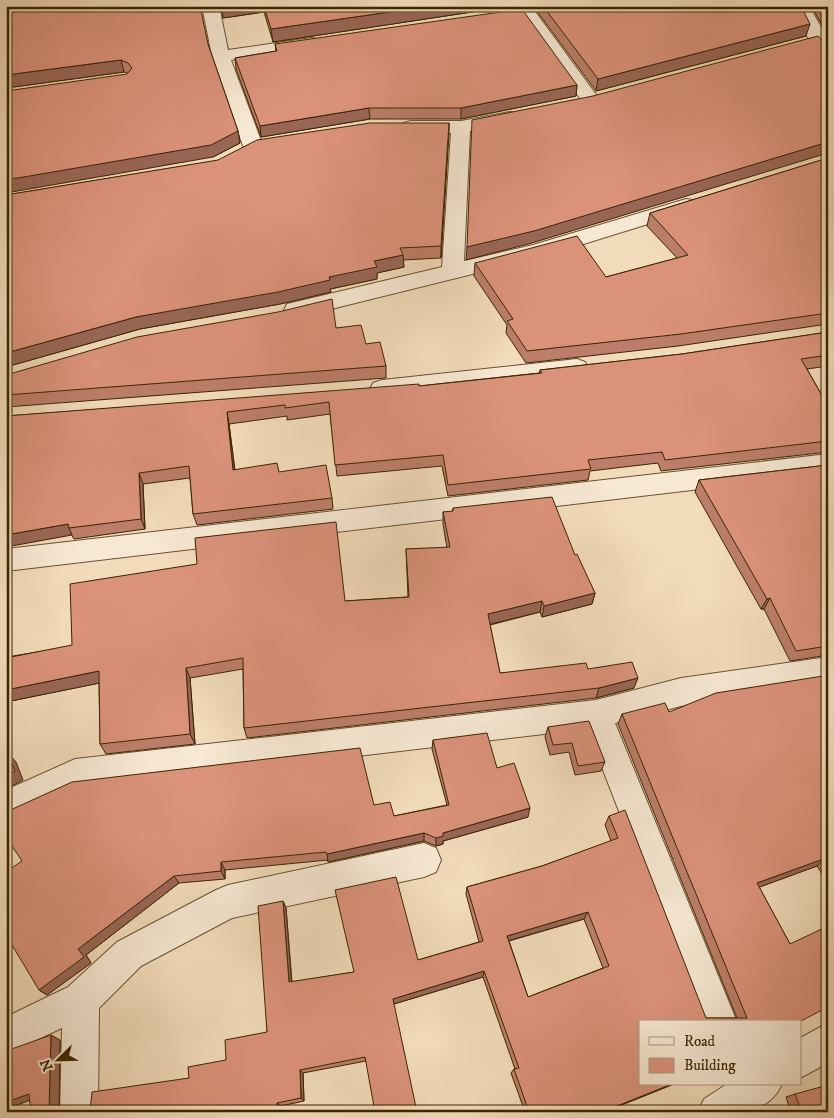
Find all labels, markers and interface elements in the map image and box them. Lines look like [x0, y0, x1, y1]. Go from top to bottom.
legend [639, 1020, 802, 1086]
text: Road [684, 1032, 716, 1051]
north arrow [32, 1036, 82, 1086]
text: N [36, 1055, 57, 1073]
text: Building [684, 1056, 736, 1075]

